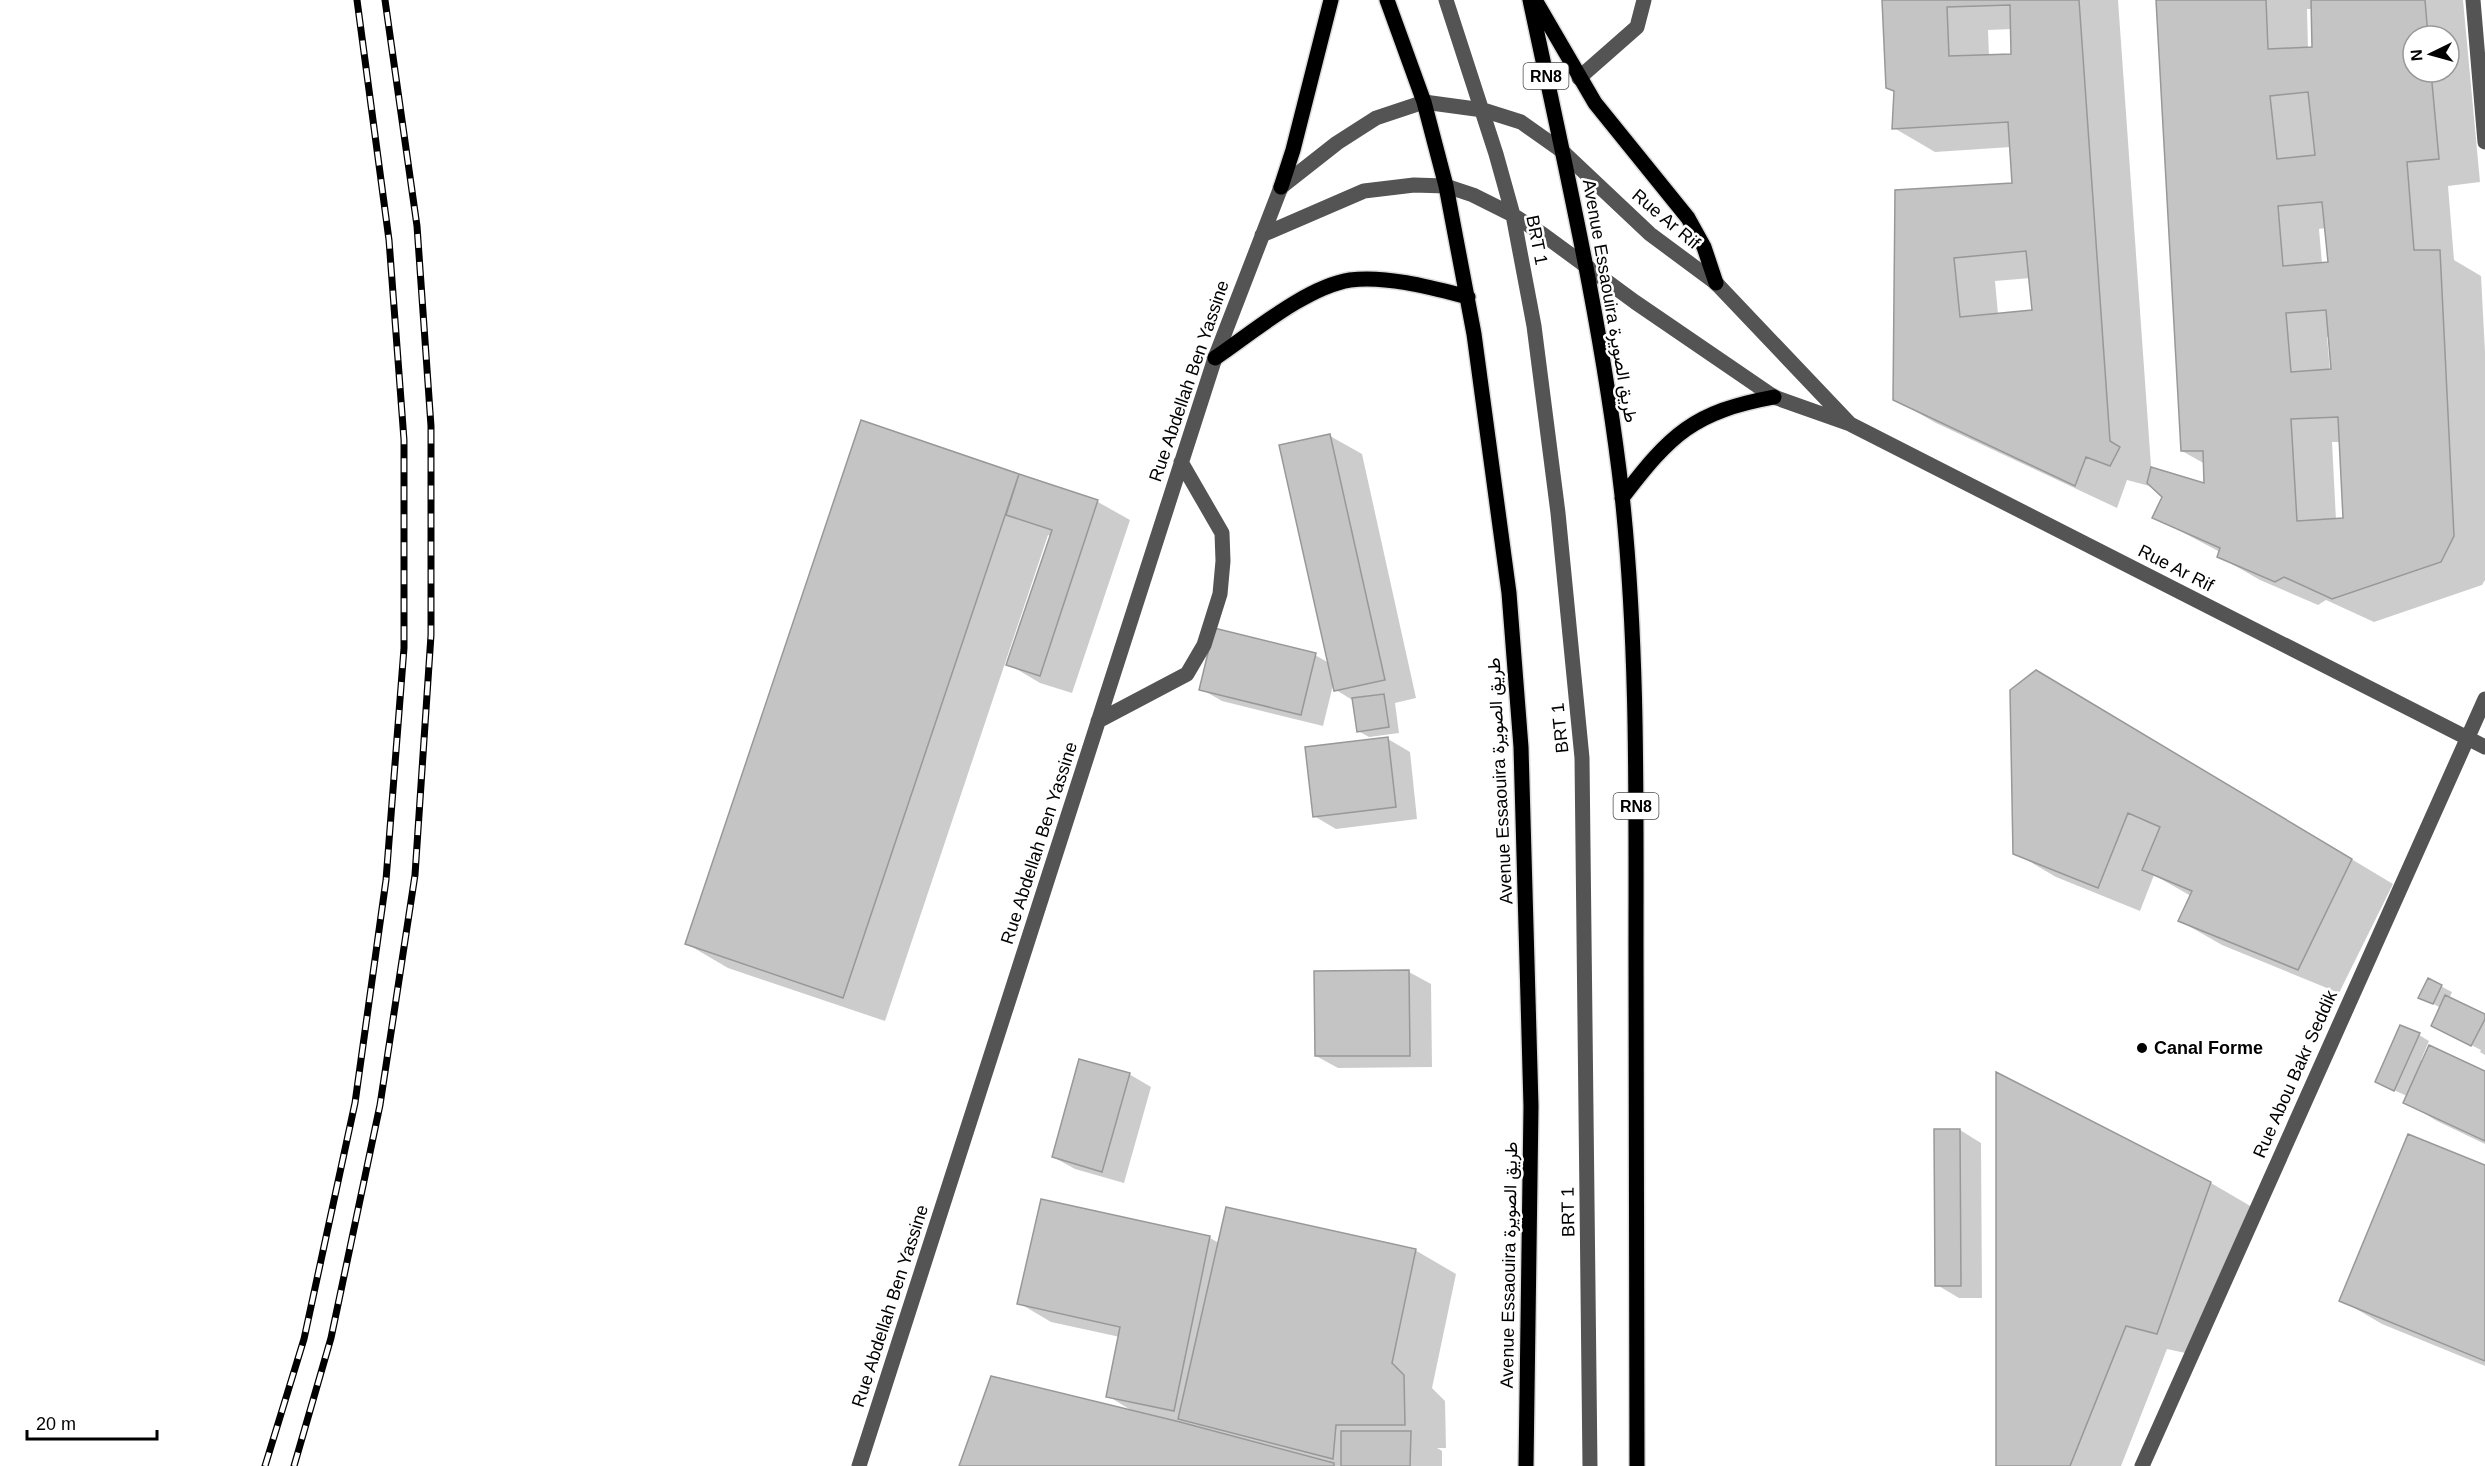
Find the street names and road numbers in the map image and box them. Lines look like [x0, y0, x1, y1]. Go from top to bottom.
road number: RN8 [1524, 63, 1568, 89]
street label: Avenue Essaouira طريق الصويرة [1578, 178, 1641, 425]
street label: Rue Ar Rif [1628, 185, 1705, 254]
street label: BRT 1 [1522, 213, 1552, 267]
street label: Rue Abdellah Ben Yassine [1145, 278, 1233, 484]
street label: Rue Ar Rif [2135, 540, 2218, 596]
street label: Avenue Essaouira طريق الصويرة [1484, 657, 1517, 905]
street label: BRT 1 [1547, 702, 1573, 754]
street label: Rue Abdellah Ben Yassine [997, 739, 1081, 947]
road number: RN8 [1614, 793, 1658, 819]
street label: Rue Abou Bakr Seddik [2249, 986, 2341, 1161]
street label: Avenue Essaouira طريق الصويرة [1497, 1141, 1522, 1389]
street label: BRT 1 [1558, 1187, 1578, 1237]
street label: Rue Abdellah Ben Yassine [848, 1202, 932, 1410]

